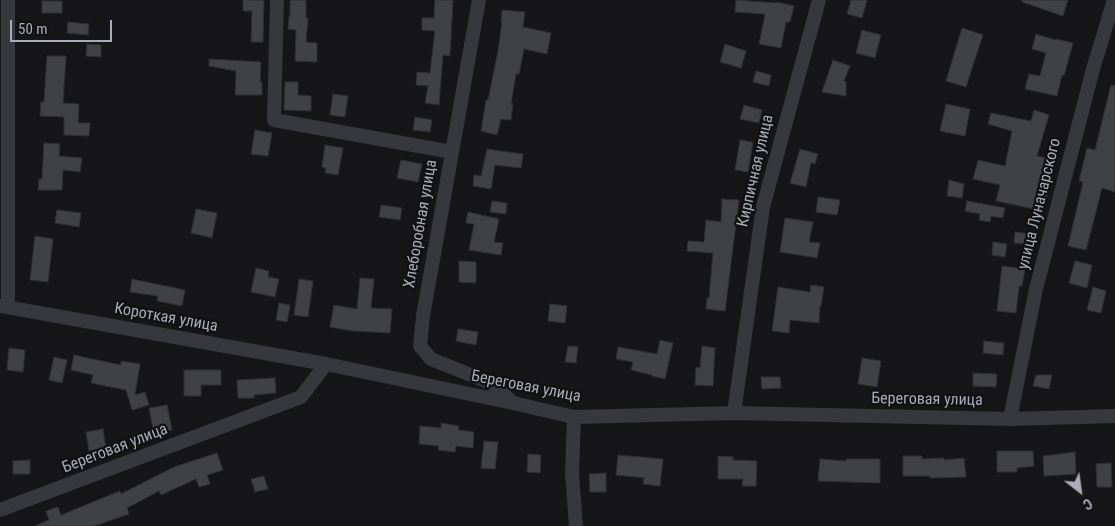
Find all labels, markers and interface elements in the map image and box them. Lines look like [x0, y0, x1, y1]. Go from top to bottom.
scale bar [12, 10, 115, 42]
text: 50 m [18, 20, 48, 38]
street label: Кирпичная улица [734, 113, 778, 229]
street label: улица Луначарского [1014, 136, 1066, 272]
street label: Хлеборобная улица [400, 158, 442, 290]
street label: Короткая улица [113, 299, 219, 337]
street label: Береговая улица [470, 367, 582, 407]
street label: Береговая улица [871, 389, 983, 411]
street label: Береговая улица [60, 420, 170, 478]
north arrow [1055, 466, 1105, 516]
text: С [1080, 495, 1095, 513]

